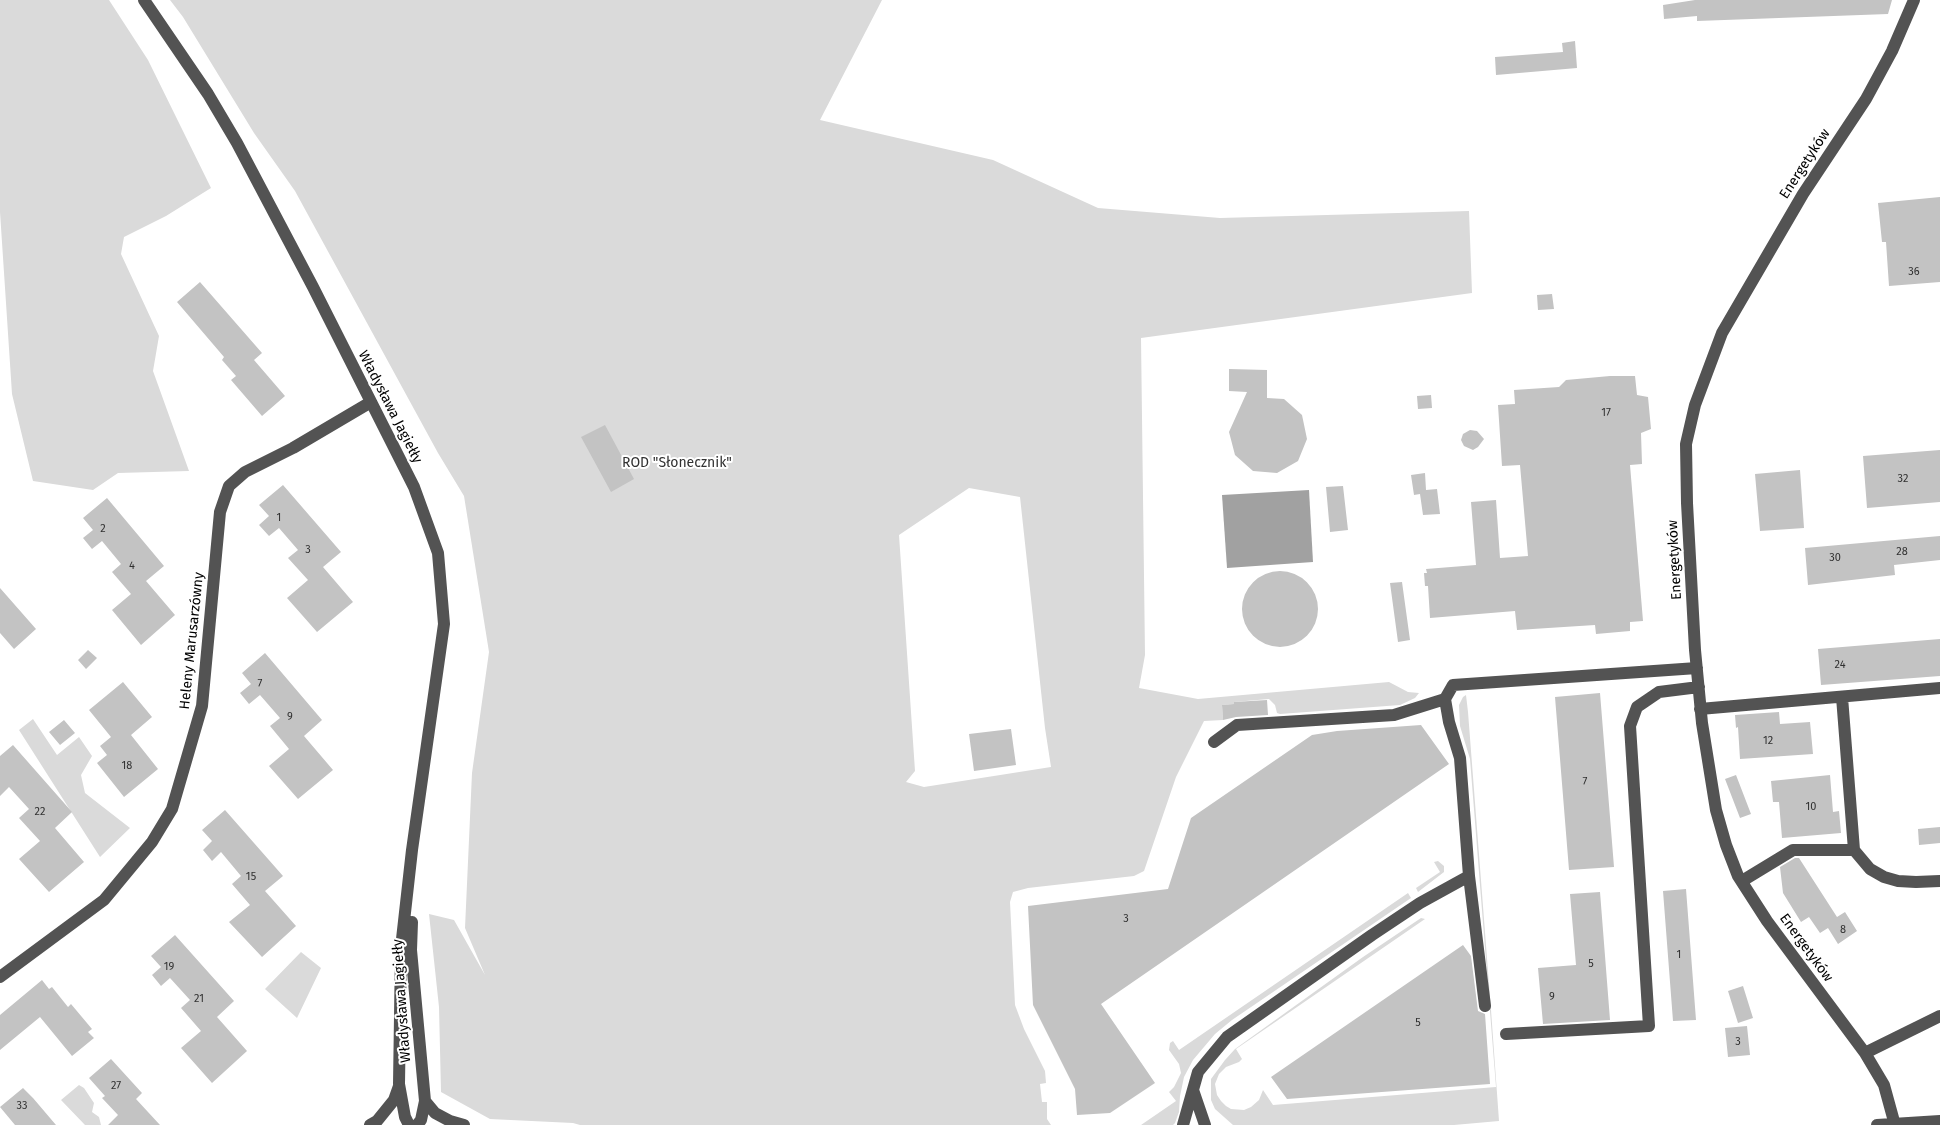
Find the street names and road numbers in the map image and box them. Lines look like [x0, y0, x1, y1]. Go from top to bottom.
street label: Energetyków [1776, 126, 1834, 202]
street label: Władysława Jagiełły [354, 348, 426, 466]
street label: Energetyków [1665, 520, 1685, 600]
street label: Heleny Marusarzówny [176, 571, 208, 711]
street label: Energetyków [1776, 911, 1836, 985]
street label: Władysława Jagiełły [389, 939, 415, 1063]

